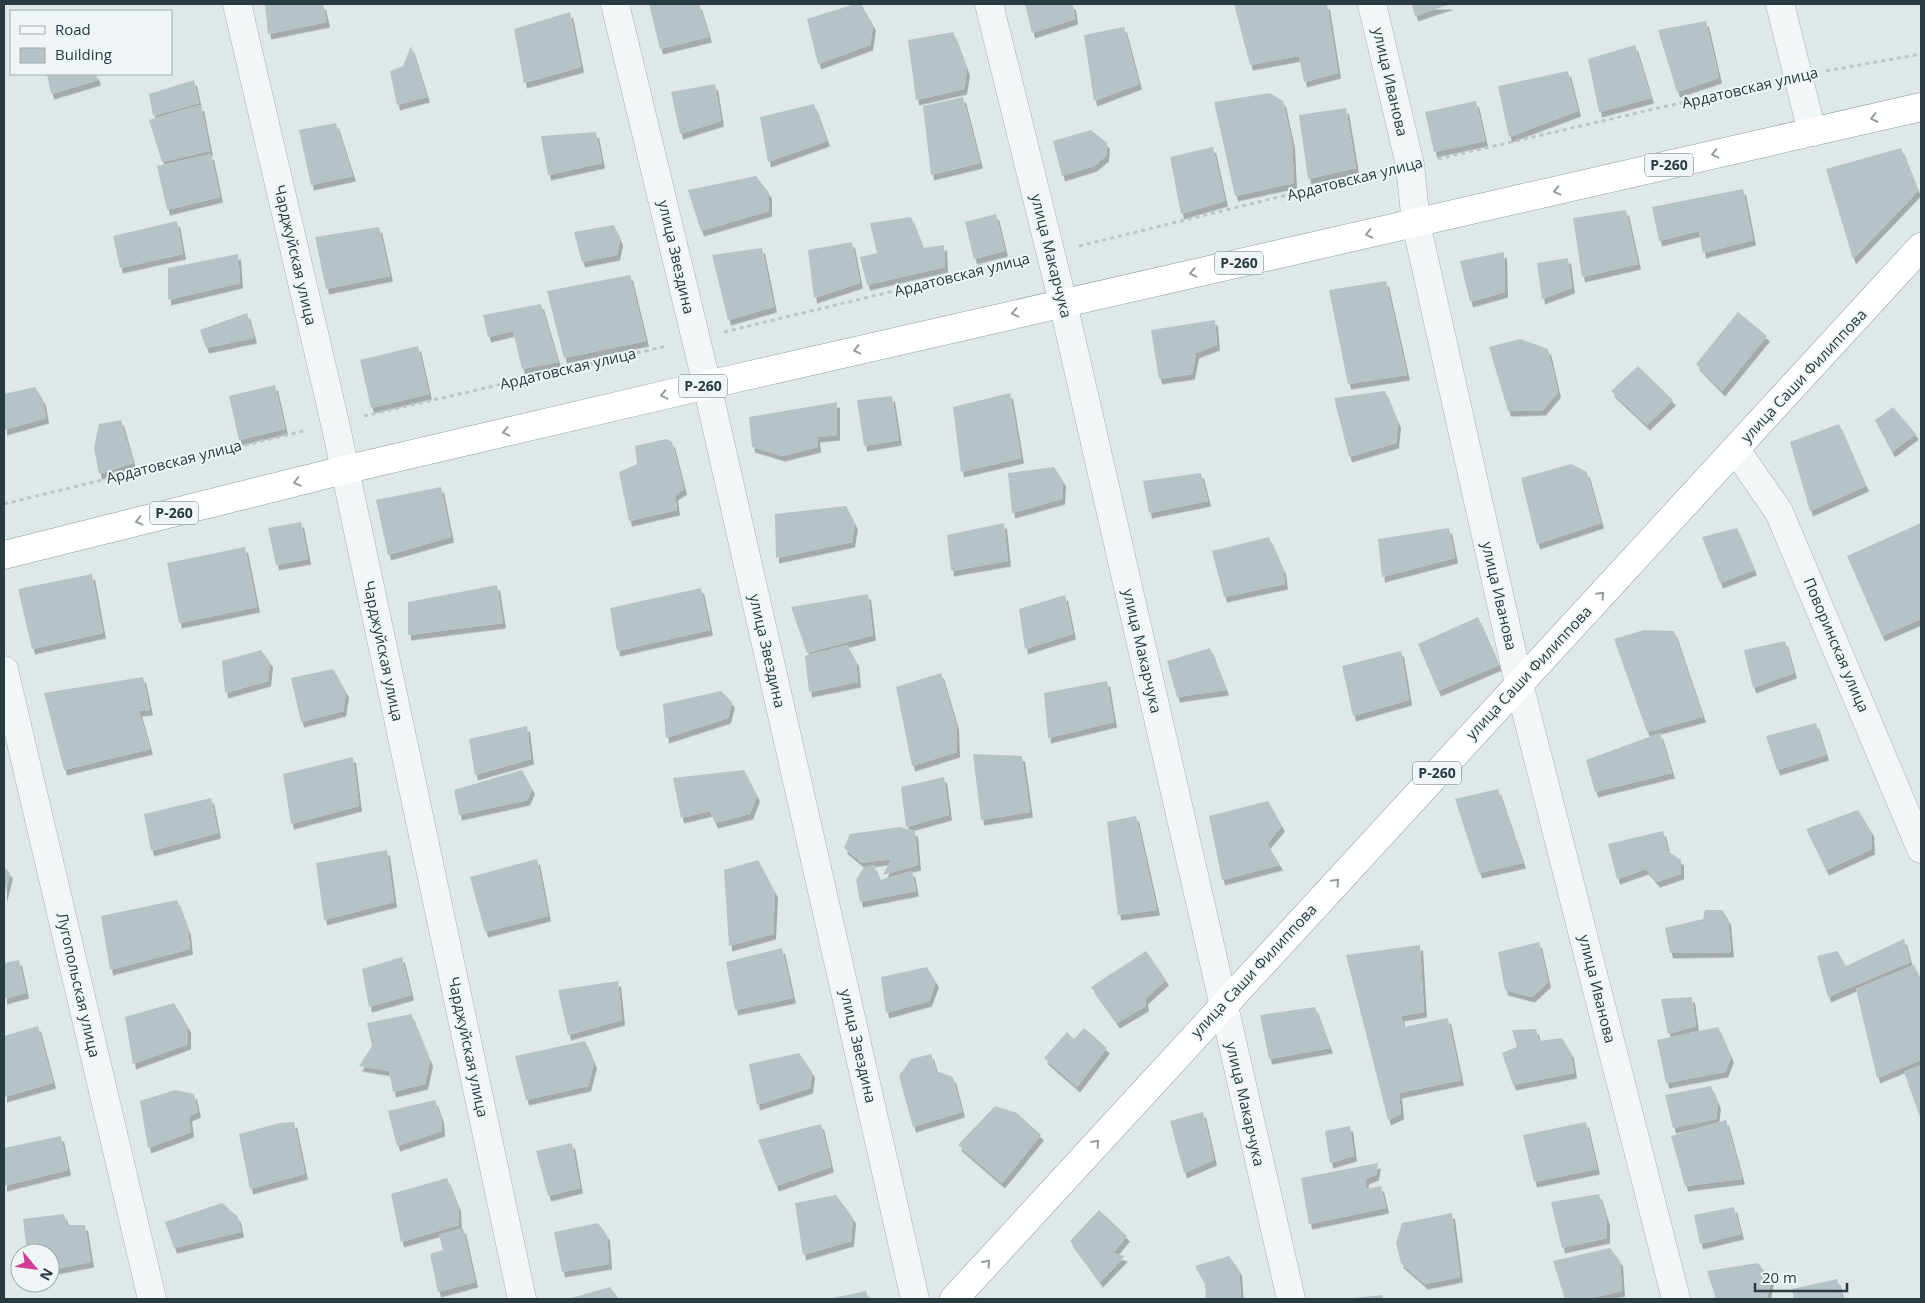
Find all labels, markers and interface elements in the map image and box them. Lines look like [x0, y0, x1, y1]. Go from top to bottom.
legend [10, 10, 172, 75]
text: Road [55, 19, 91, 39]
street label: улица Иванова [1369, 25, 1413, 138]
text: Building [55, 44, 112, 64]
street label: Ардатовская улица [1680, 62, 1820, 112]
one-way arrow [1869, 112, 1878, 123]
one-way arrow [1711, 148, 1720, 159]
street label: Ардатовская улица [1285, 151, 1425, 205]
road number: Р-260 [1645, 154, 1693, 176]
street label: Чарджуйская улица [270, 183, 322, 327]
one-way arrow [1553, 185, 1561, 196]
street label: улица Макарчука [1027, 192, 1077, 320]
street label: улица Звездина [654, 198, 700, 316]
one-way arrow [1364, 228, 1373, 239]
street label: Ардатовская улица [892, 247, 1032, 301]
road number: Р-260 [1215, 252, 1263, 274]
one-way arrow [1188, 268, 1197, 278]
street label: улица Саши Филиппова [1736, 304, 1871, 447]
one-way arrow [1011, 307, 1020, 318]
street label: Ардатовская улица [498, 343, 638, 393]
one-way arrow [852, 344, 861, 355]
road number: Р-260 [679, 374, 727, 398]
one-way arrow [660, 389, 669, 400]
one-way arrow [502, 426, 511, 437]
street label: Ардатовская улица [104, 434, 244, 488]
one-way arrow [292, 476, 301, 487]
road number: Р-260 [150, 502, 198, 524]
one-way arrow [135, 515, 144, 526]
street label: улица Иванова [1478, 539, 1522, 652]
street label: Поворинская улица [1799, 574, 1874, 715]
street label: Чарджуйская улица [359, 579, 409, 723]
street label: улица Макарчука [1119, 587, 1167, 715]
street label: улица Звездина [745, 592, 791, 710]
one-way arrow [1595, 592, 1604, 601]
street label: улица Саши Филиппова [1461, 601, 1596, 744]
road number: Р-260 [1413, 761, 1461, 784]
one-way arrow [1330, 878, 1339, 887]
street label: улица Саши Филиппова [1186, 899, 1321, 1042]
street label: Лугопольская улица [53, 910, 105, 1059]
street label: улица Иванова [1575, 932, 1621, 1045]
street label: Чарджуйская улица [444, 975, 494, 1119]
street label: улица Звездина [836, 987, 882, 1105]
street label: улица Макарчука [1222, 1040, 1270, 1168]
one-way arrow [1090, 1140, 1099, 1149]
north arrow [10, 1243, 60, 1293]
one-way arrow [981, 1260, 990, 1269]
scale bar [1755, 1260, 1848, 1292]
text: N [36, 1265, 58, 1284]
text: 20 m [1762, 1267, 1797, 1287]

